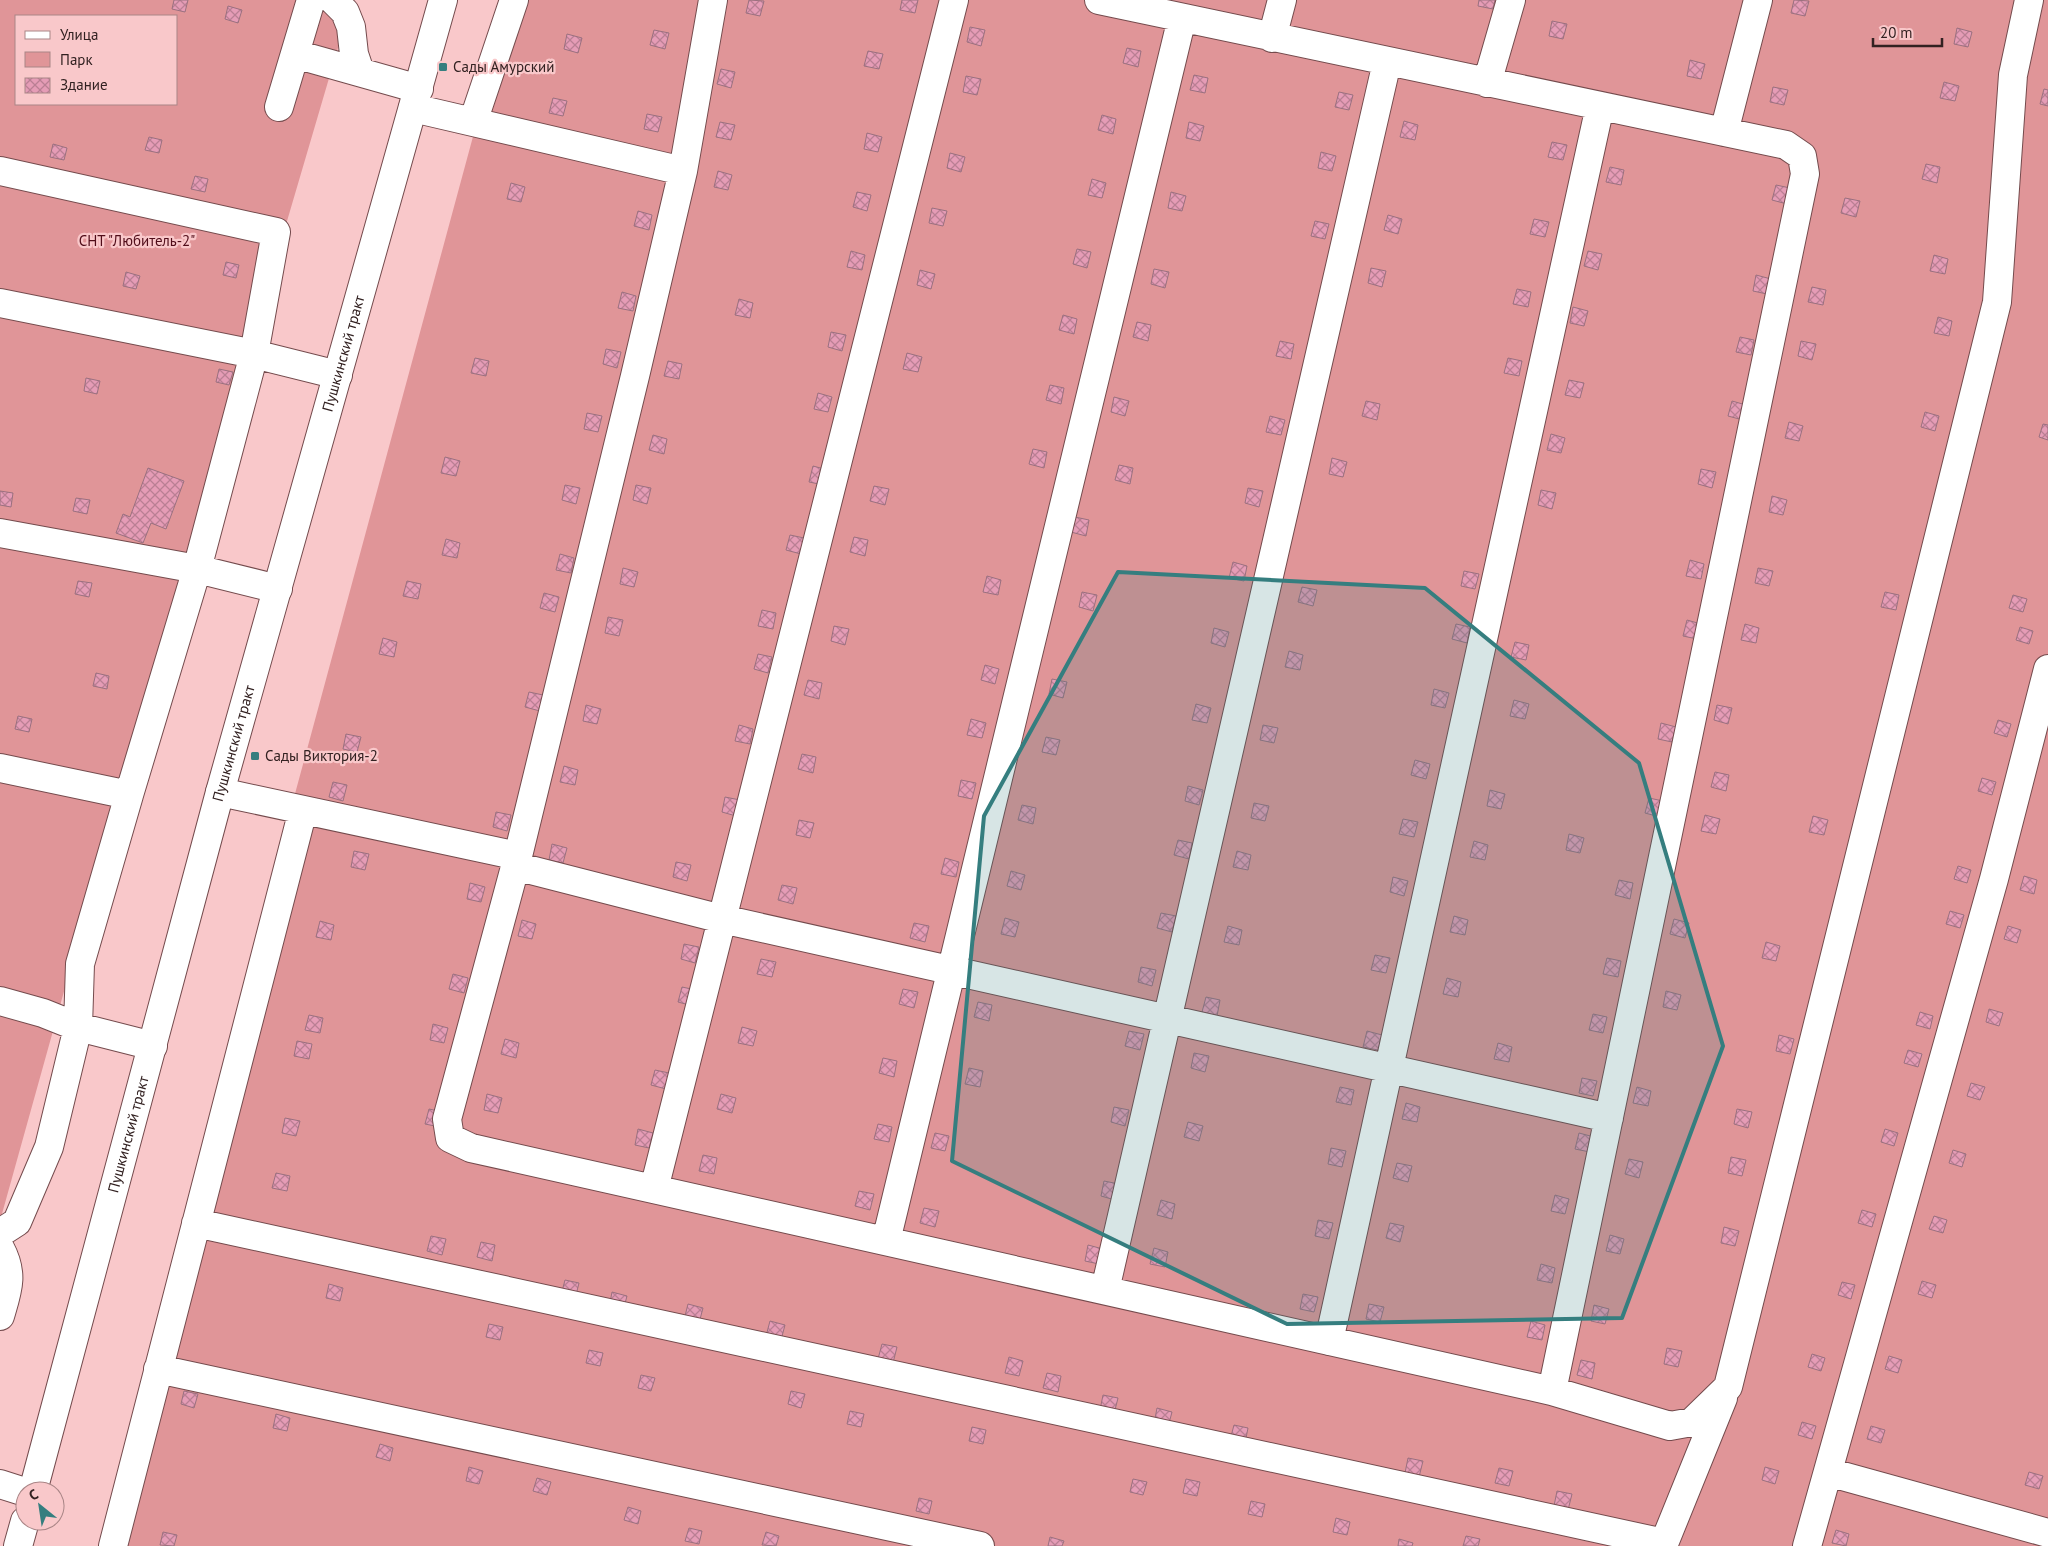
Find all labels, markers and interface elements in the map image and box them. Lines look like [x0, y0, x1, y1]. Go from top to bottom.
legend [15, 15, 178, 105]
scale bar [1873, 15, 1942, 47]
text: 20 m [1880, 23, 1913, 42]
text: Улица [60, 25, 98, 44]
text: Парк [60, 50, 93, 69]
place label: Сады Амурский [453, 57, 554, 76]
marker: Сады Амурский [437, 61, 449, 73]
text: Здание [60, 75, 108, 94]
park label: СНТ "Любитель-2" [79, 231, 195, 250]
street label: Пушкинский тракт [318, 293, 368, 414]
street label: Пушкинский тракт [208, 683, 259, 804]
place label: Сады Виктория-2 [265, 746, 378, 765]
marker: Сады Виктория-2 [249, 750, 261, 762]
street label: Пушкинский тракт [103, 1074, 153, 1195]
north arrow [15, 1481, 65, 1531]
text: С [26, 1485, 42, 1504]

